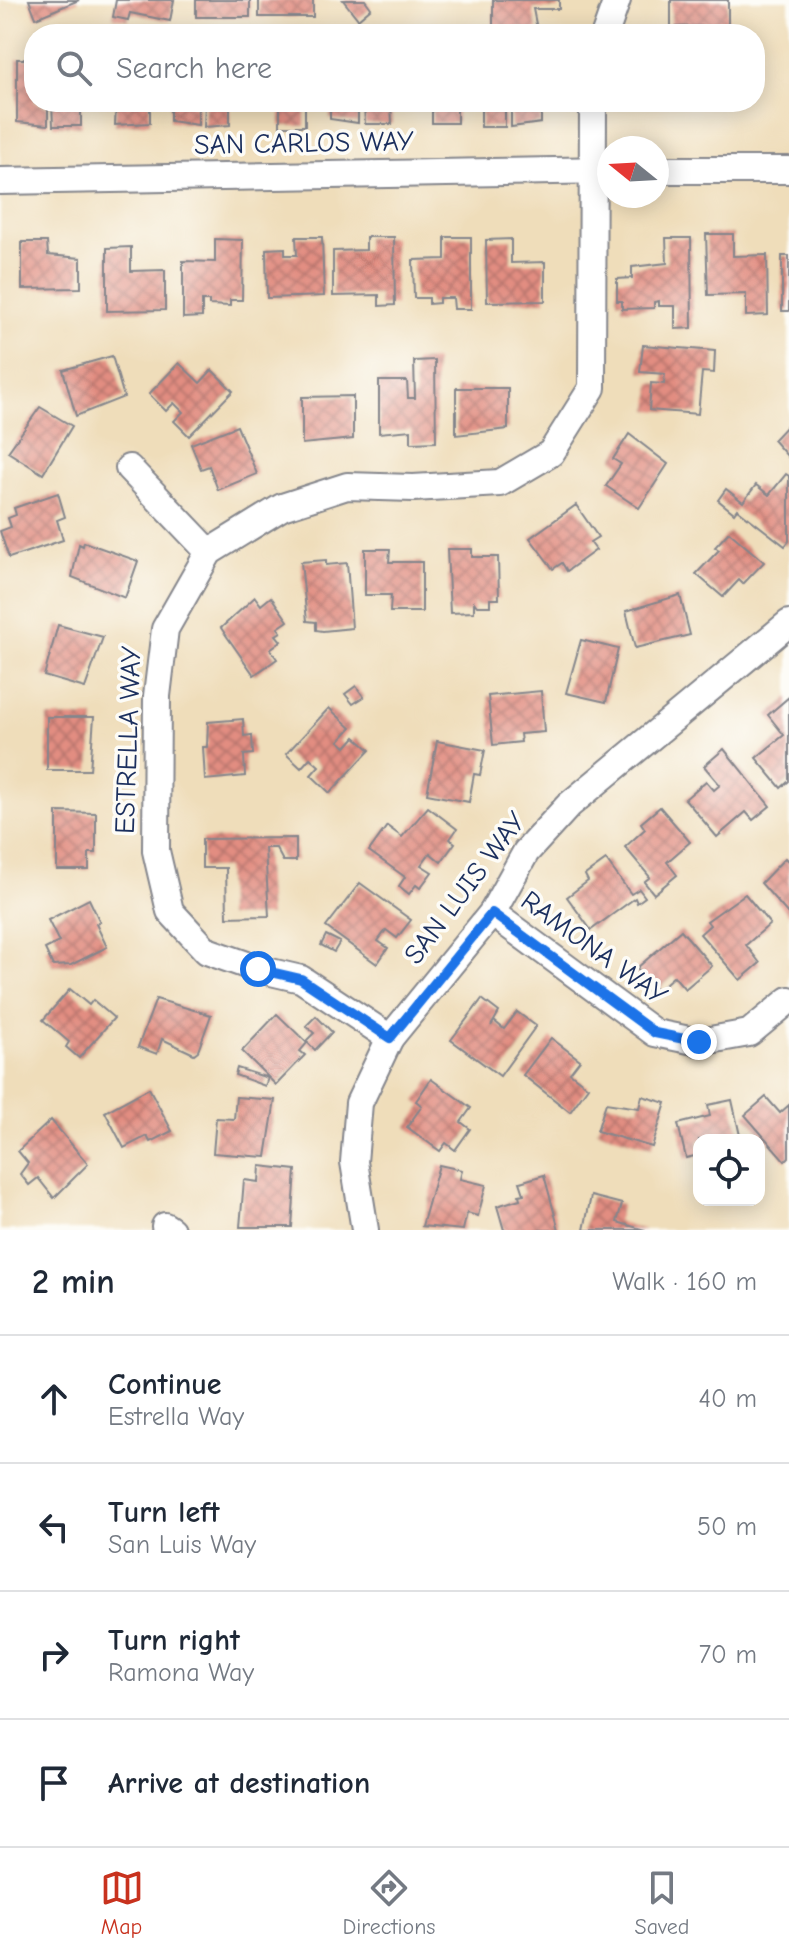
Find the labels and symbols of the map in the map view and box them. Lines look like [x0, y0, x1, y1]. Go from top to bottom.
street label: SAN CARLOS WAY [194, 125, 414, 161]
north arrow [597, 136, 669, 208]
street label: ESTRELLA WAY [109, 645, 147, 835]
street label: SAN LUIS WAY [398, 805, 533, 970]
street label: RAMONA WAY [515, 884, 673, 1012]
route start [240, 951, 276, 987]
route end [681, 1024, 717, 1060]

